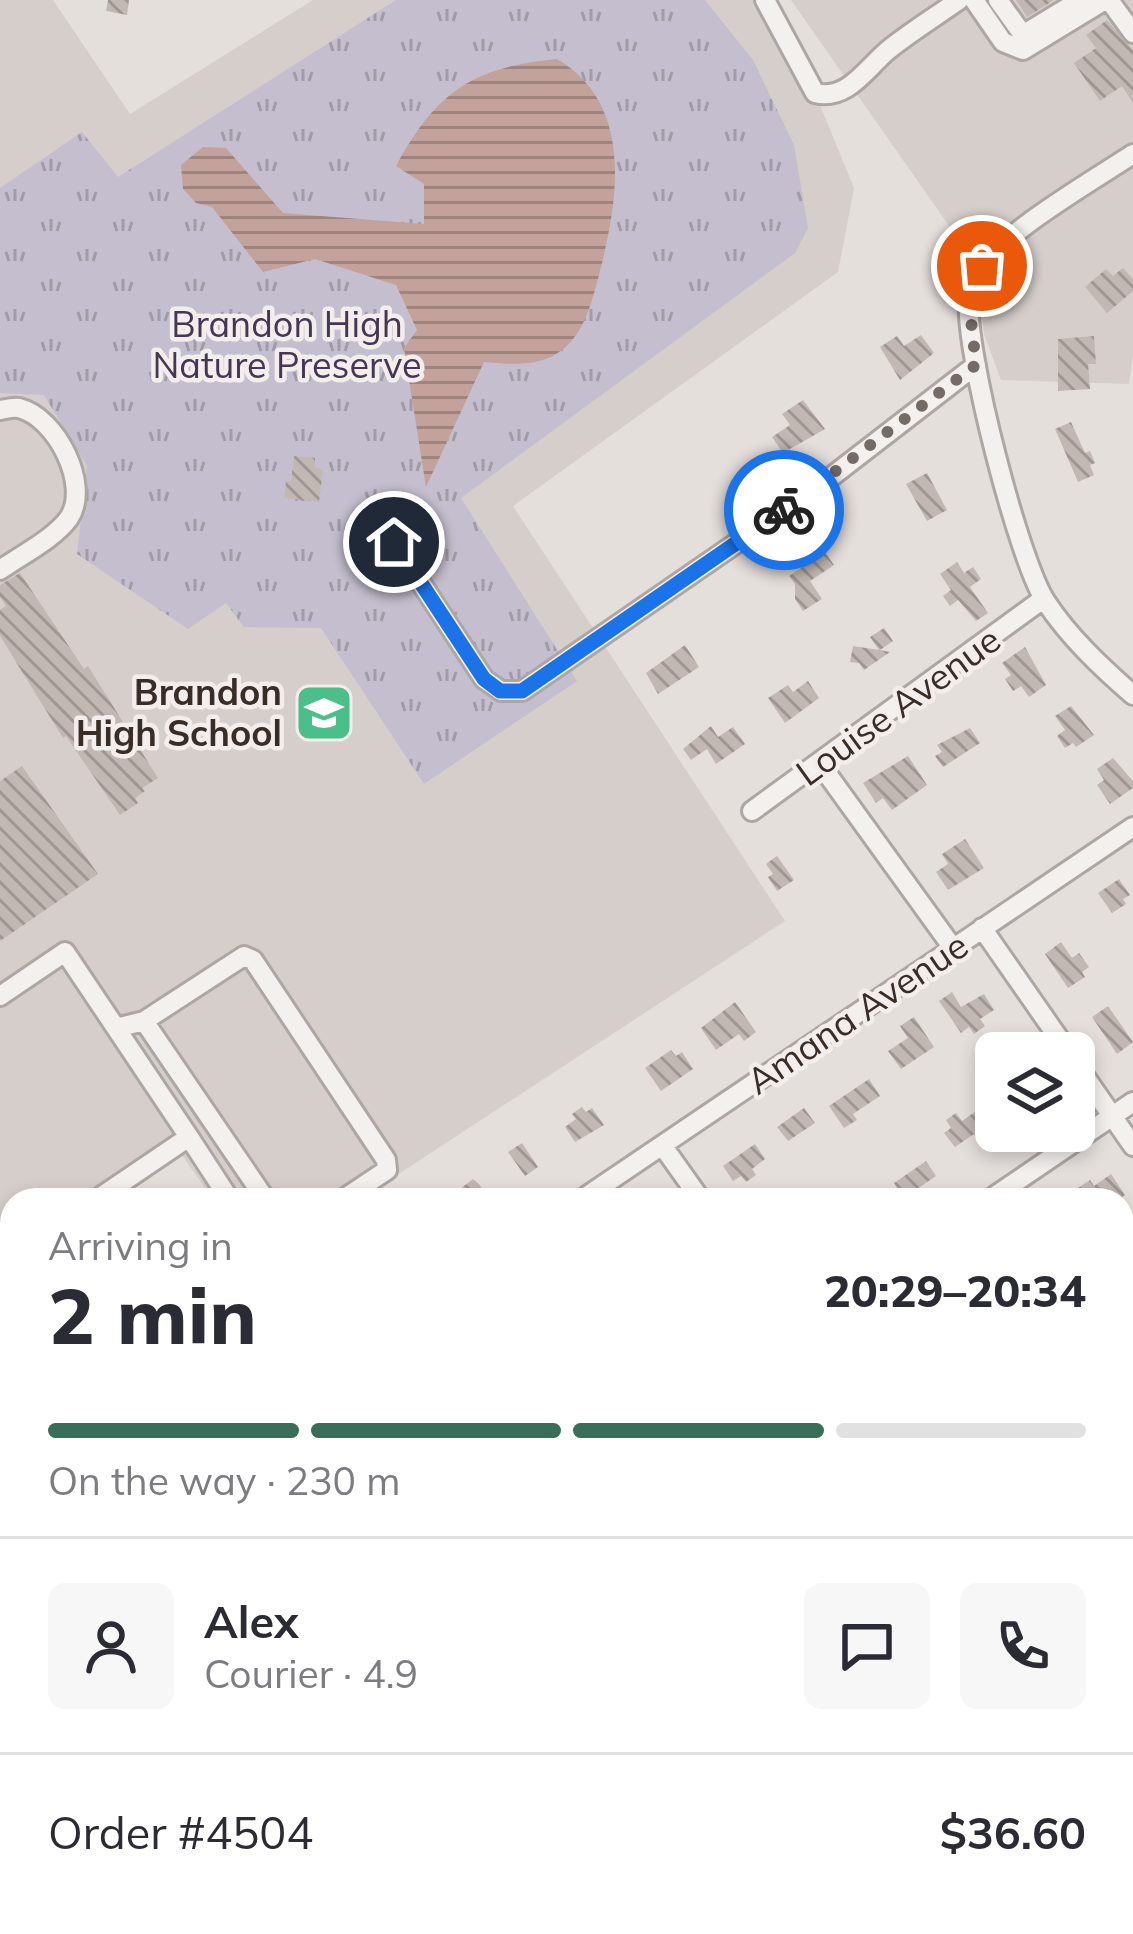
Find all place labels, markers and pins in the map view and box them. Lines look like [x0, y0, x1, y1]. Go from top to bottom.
pin [931, 215, 1033, 317]
pin [343, 491, 445, 593]
place label: Brandon High School [76, 669, 282, 755]
school or university icon: Brandon High School [293, 682, 355, 744]

